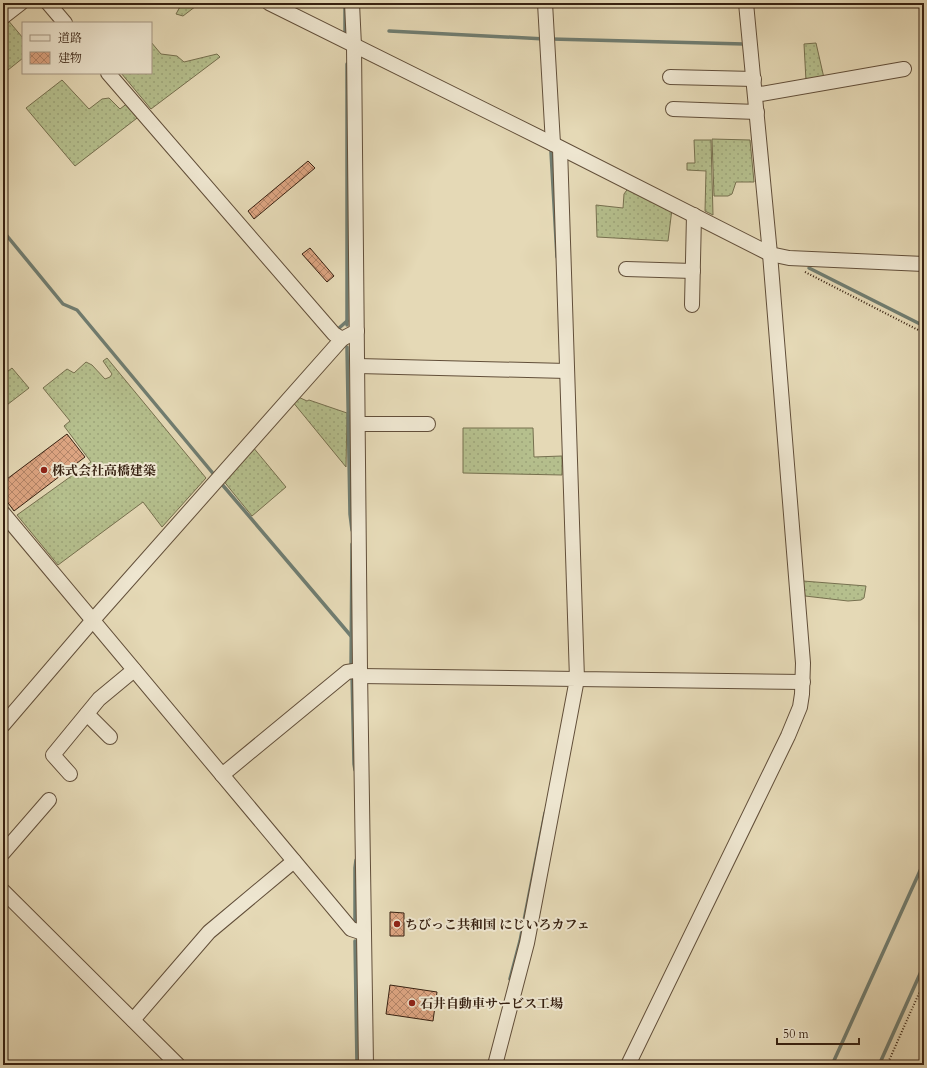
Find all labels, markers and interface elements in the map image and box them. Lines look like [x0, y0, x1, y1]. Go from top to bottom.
legend [22, 22, 152, 74]
text: 道路 [58, 30, 82, 46]
text: 建物 [58, 50, 82, 66]
place label: 株式会社高橋建築 [52, 462, 156, 480]
marker: 株式会社高橋建築 [39, 465, 49, 475]
place label: ちびっこ共和国 にじいろカフェ [405, 916, 590, 934]
marker: ちびっこ共和国 にじいろカフェ [392, 919, 402, 929]
place label: 石井自動車サービス工場 [420, 995, 563, 1013]
marker: 石井自動車サービス工場 [407, 998, 417, 1008]
scale bar [777, 1020, 859, 1046]
text: 50 m [783, 1026, 810, 1042]

